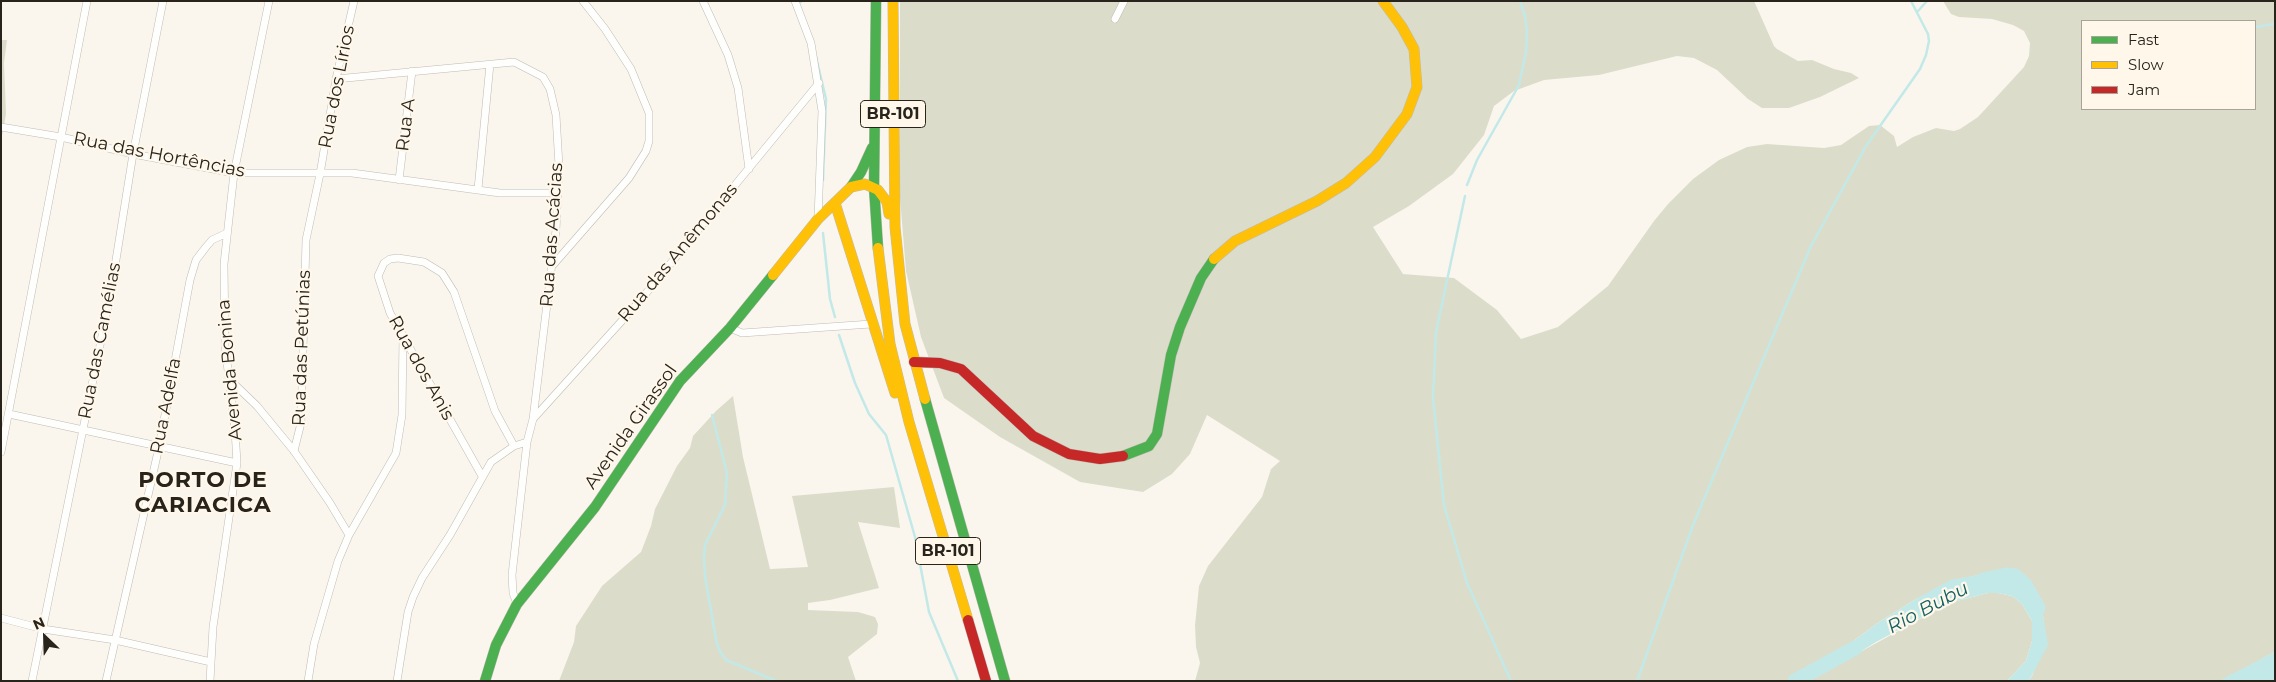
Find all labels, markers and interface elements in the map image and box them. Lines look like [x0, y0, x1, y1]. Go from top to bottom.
legend [2081, 20, 2256, 110]
street label: Rua dos Lírios [314, 24, 360, 150]
text: Fast [2128, 30, 2159, 49]
text: Slow [2128, 55, 2164, 74]
text: Jam [2128, 80, 2160, 99]
street label: Rua A [392, 97, 420, 153]
road number: BR-101 [860, 100, 926, 128]
street label: Rua das Hortências [71, 128, 247, 182]
street label: Rua das Acácias [536, 162, 568, 308]
street label: Rua das Anêmonas [614, 179, 742, 327]
street label: Rua das Camélias [74, 261, 126, 421]
street label: Rua das Petúnias [288, 270, 316, 426]
street label: Avenida Bonina [213, 298, 247, 442]
street label: Rua dos Anis [383, 312, 459, 424]
street label: Rua Adelfa [146, 356, 186, 456]
street label: Avenida Girassol [580, 361, 682, 493]
district label: PORTO DE CARIACICA [133, 468, 273, 520]
road number: BR-101 [916, 538, 980, 564]
water label: Rio Bubu [1884, 577, 1972, 639]
north arrow [20, 612, 70, 662]
text: N [30, 613, 48, 634]

